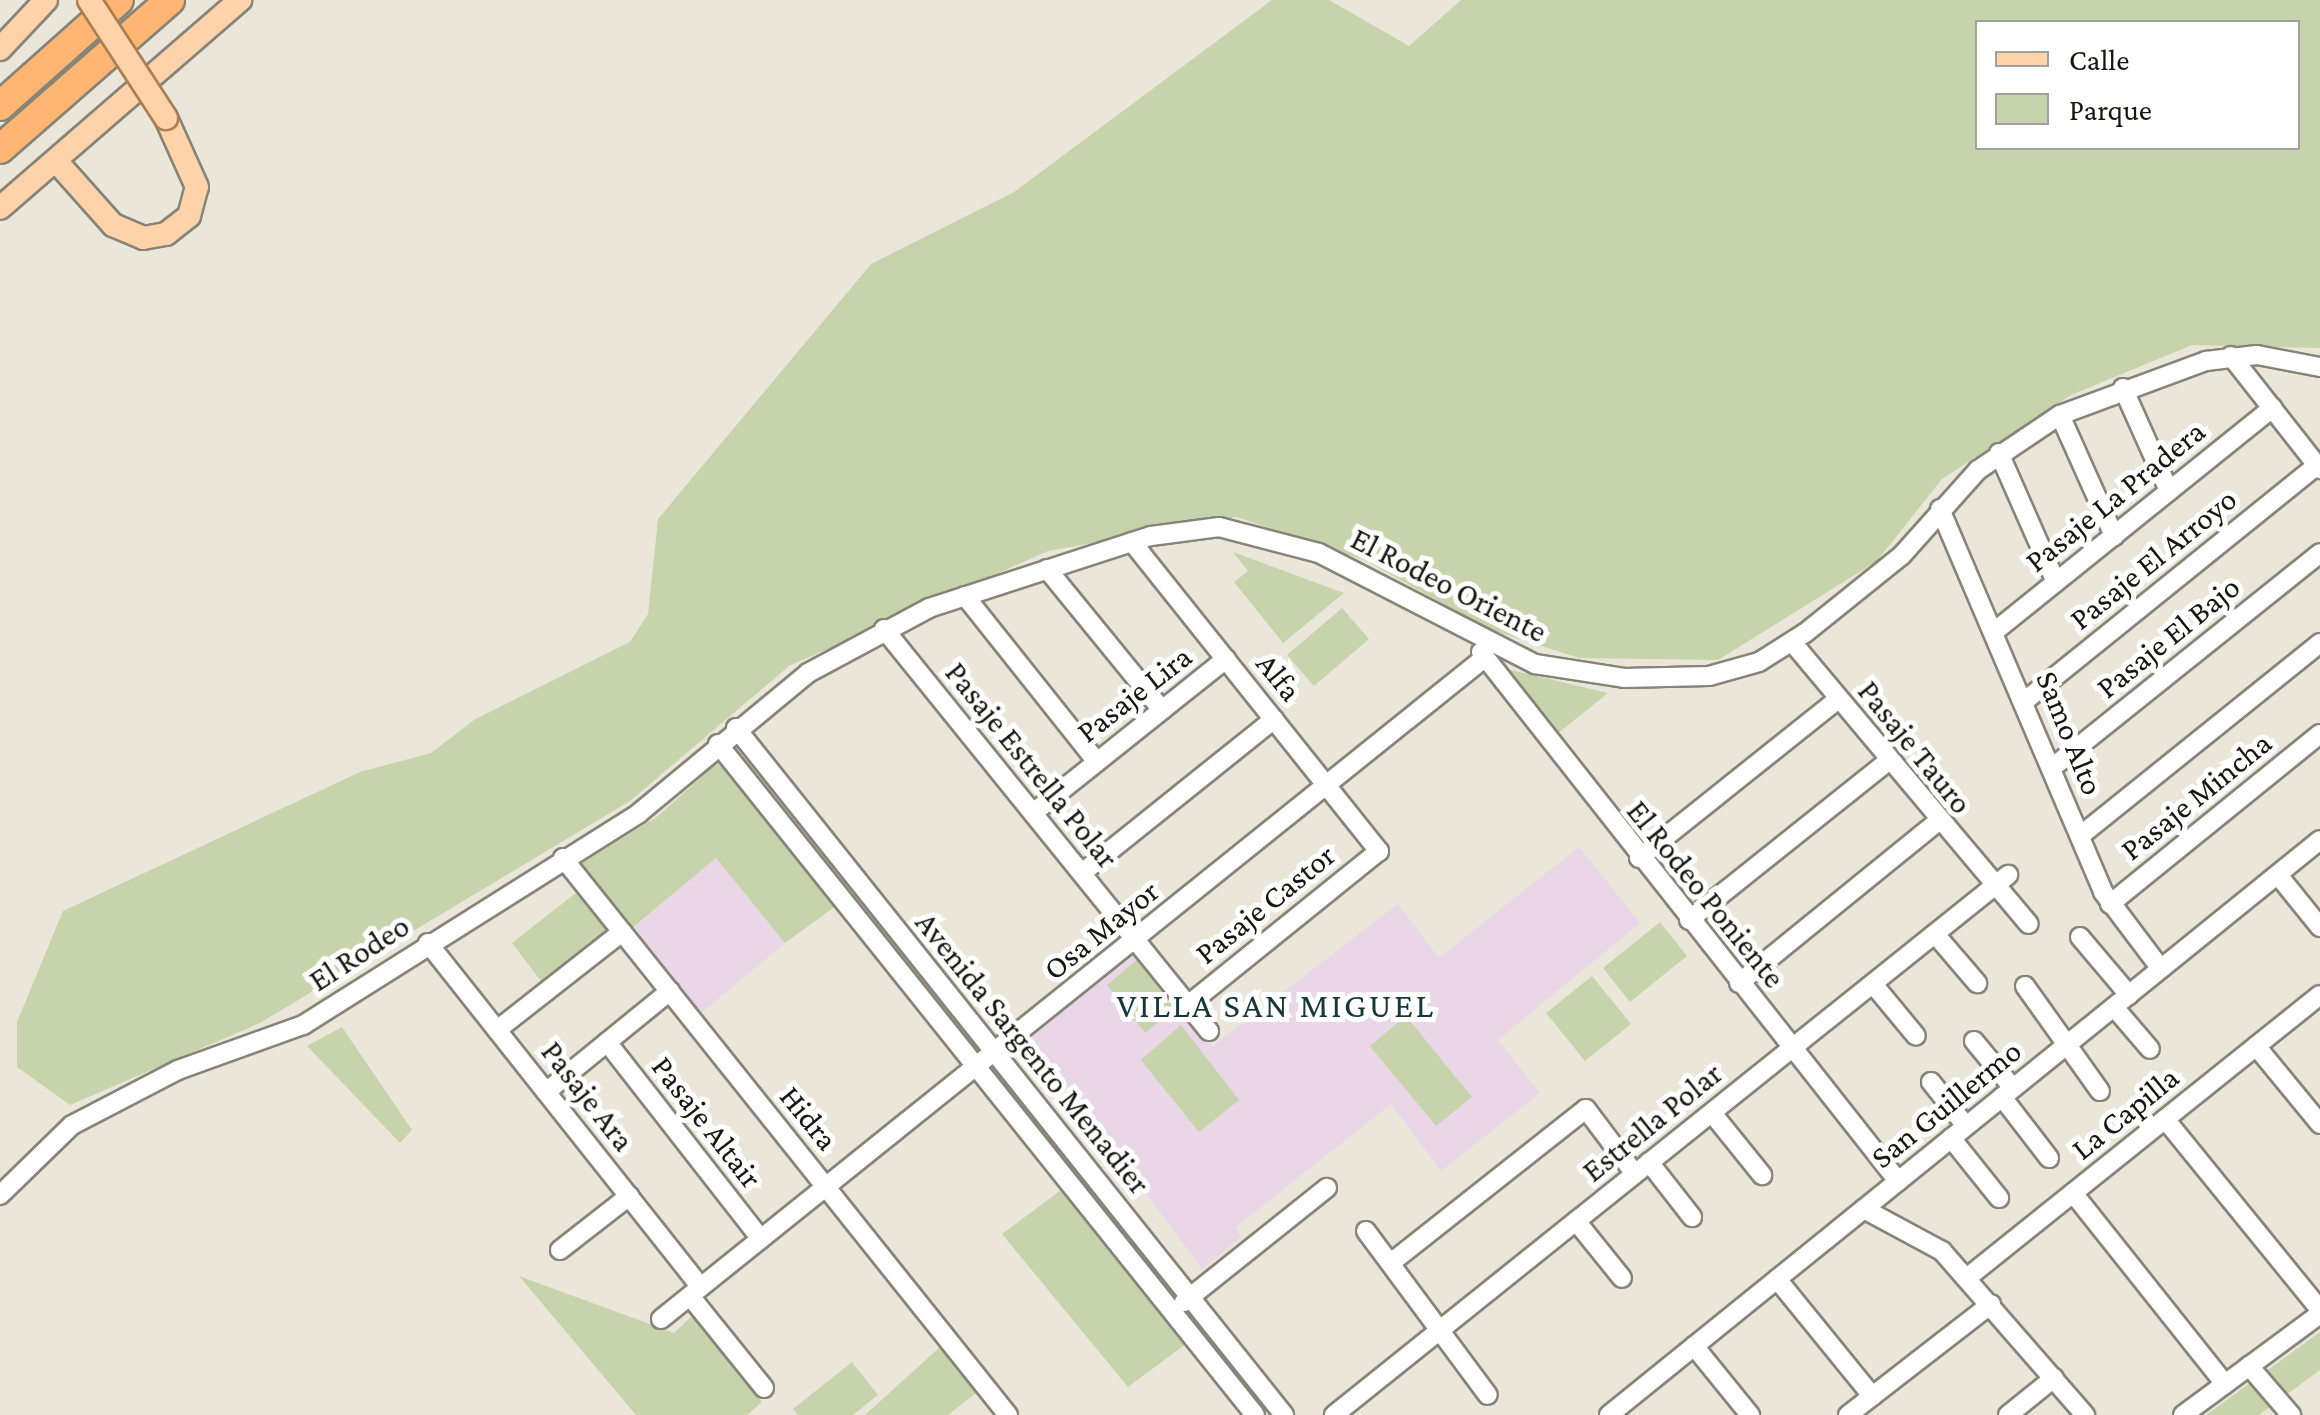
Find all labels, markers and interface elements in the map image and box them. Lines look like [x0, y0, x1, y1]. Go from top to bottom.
legend [1975, 20, 2300, 150]
text: Calle [2069, 43, 2129, 76]
text: Parque [2069, 93, 2152, 126]
street label: Pasaje La Pradera [2017, 412, 2213, 580]
street label: Pasaje El Arroyo [2062, 480, 2244, 638]
street label: El Rodeo Oriente [1345, 519, 1553, 651]
street label: Pasaje El Bajo [2089, 568, 2247, 706]
street label: Pasaje Lira [1069, 637, 1199, 751]
street label: Alfa [1248, 645, 1310, 709]
street label: Pasaje Estrella Polar [937, 654, 1127, 876]
street label: Samo Alto [2028, 665, 2112, 801]
street label: Pasaje Tauro [1850, 673, 1980, 821]
street label: Pasaje Mincha [2113, 724, 2279, 868]
street label: El Rodeo Poniente [1619, 792, 1793, 996]
street label: Pasaje Castor [1187, 836, 1343, 972]
street label: Osa Mayor [1035, 872, 1167, 988]
street label: Avenida Sargento Menadier [907, 904, 1159, 1202]
street label: El Rodeo [302, 906, 416, 1000]
district label: VILLA SAN MIGUEL [1117, 985, 1435, 1027]
street label: San Guillermo [1863, 1032, 2029, 1176]
street label: Pasaje Ara [533, 1033, 643, 1159]
street label: Pasaje Altair [643, 1048, 771, 1196]
street label: Estrella Polar [1574, 1054, 1730, 1190]
street label: La Capilla [2064, 1058, 2186, 1168]
street label: Hidra [771, 1078, 847, 1158]

